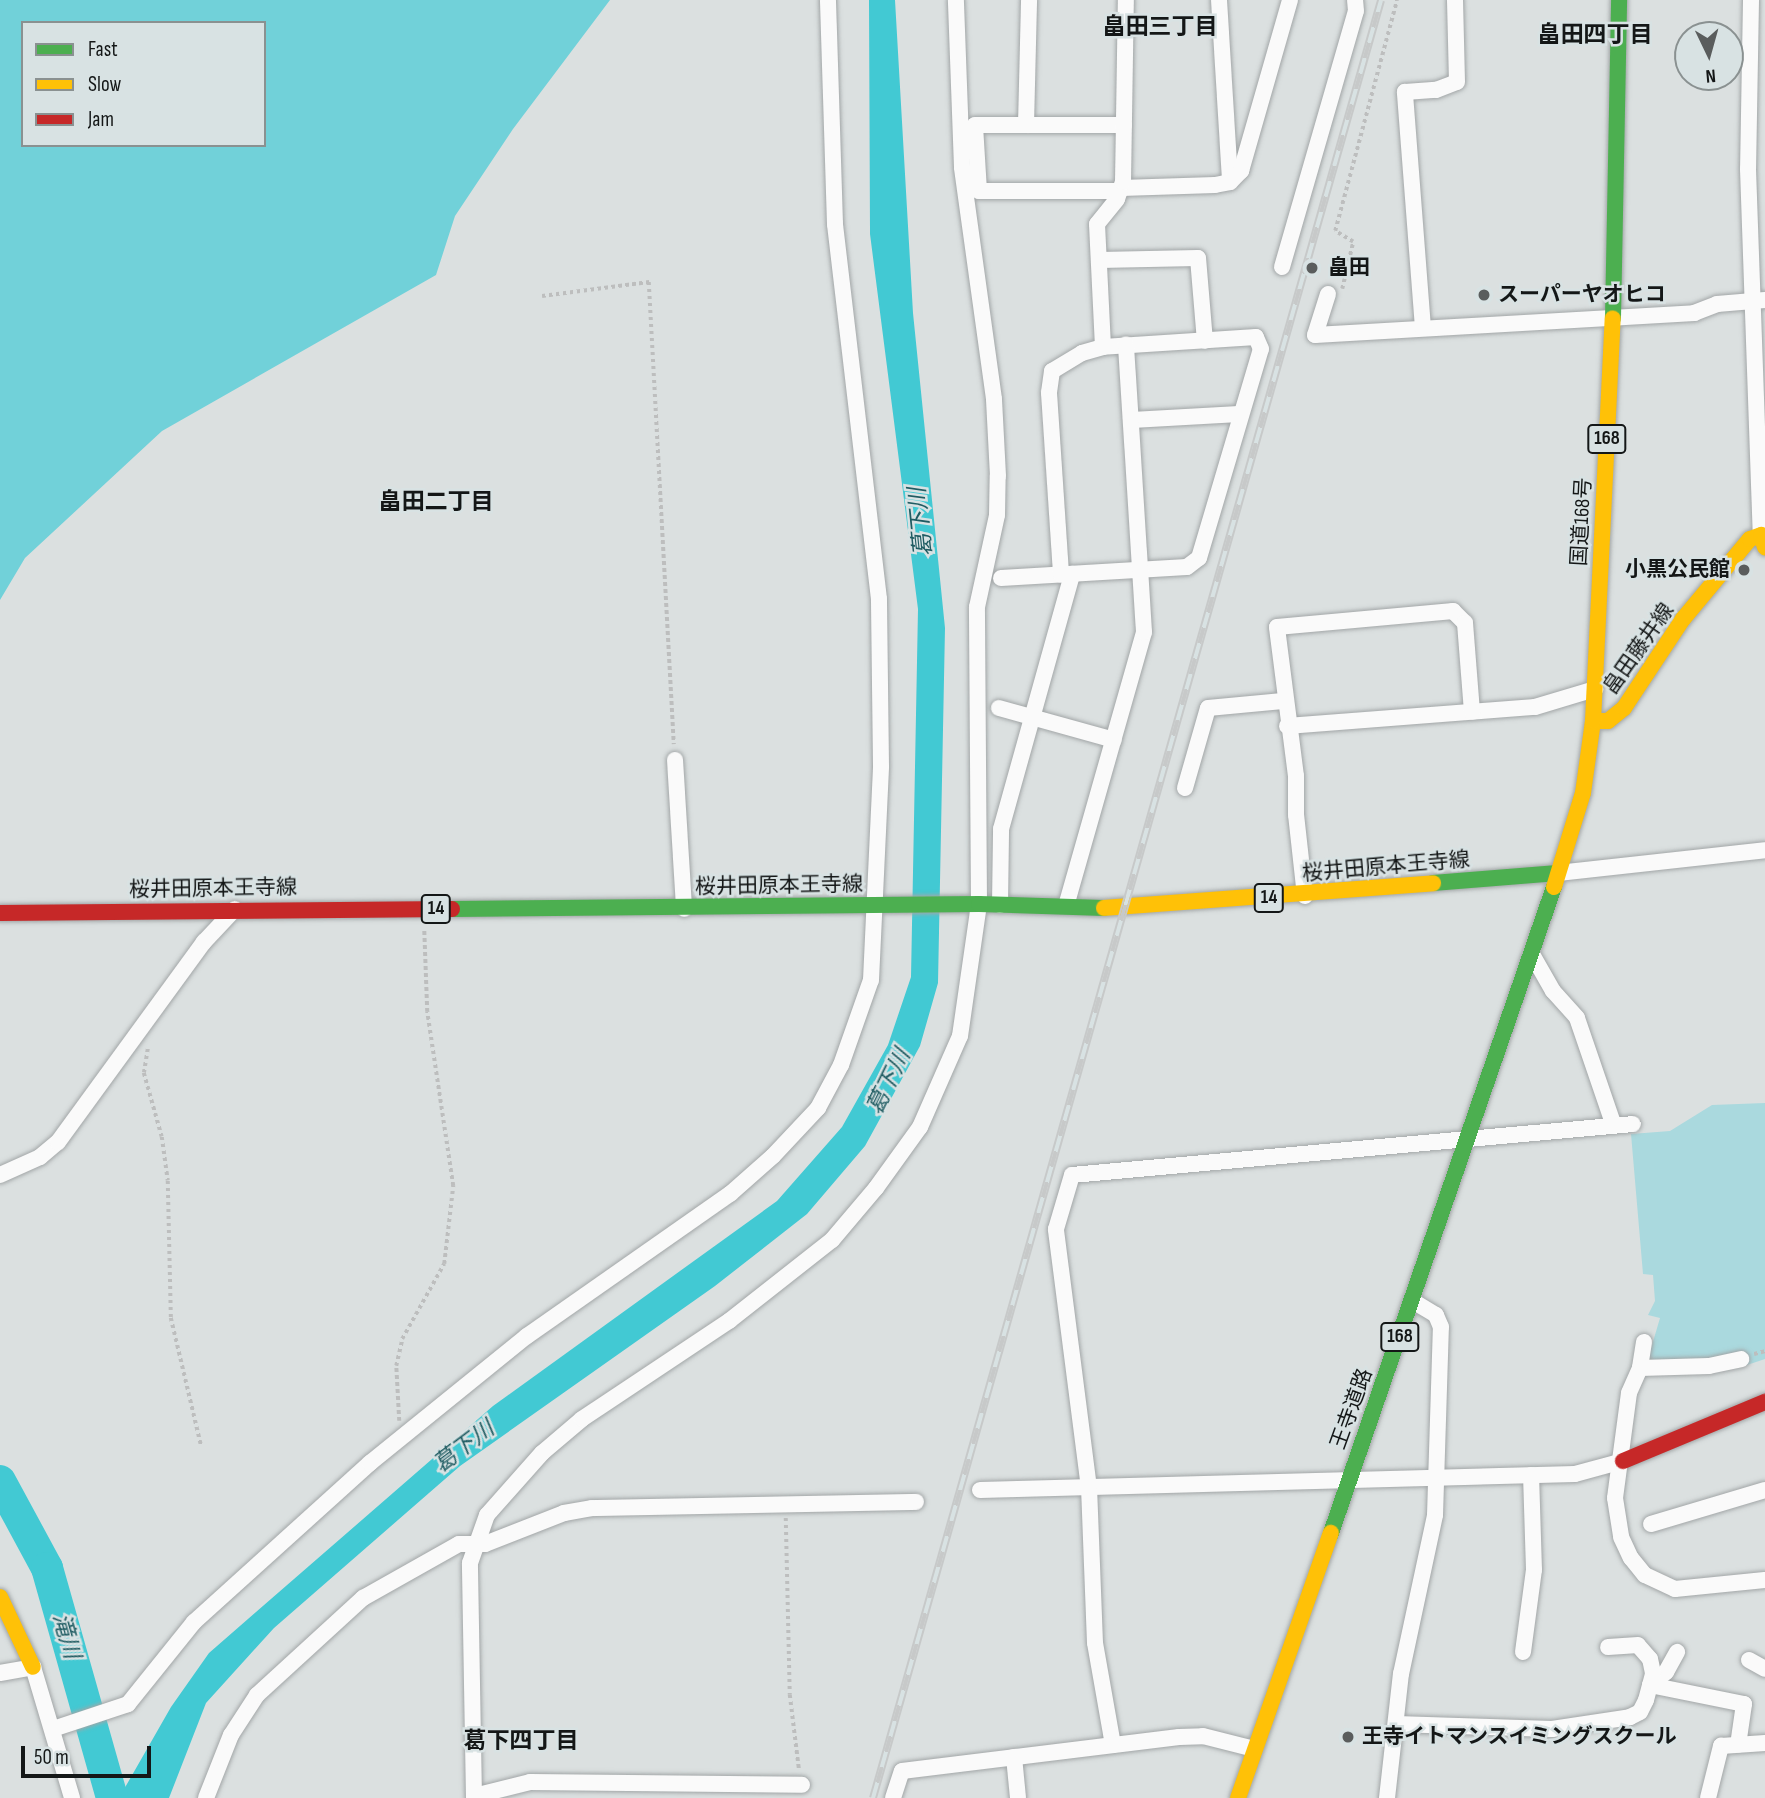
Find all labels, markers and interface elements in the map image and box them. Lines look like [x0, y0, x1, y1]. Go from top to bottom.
district label: 畠田三丁目 [1103, 13, 1217, 41]
legend [21, 21, 266, 147]
district label: 畠田四丁目 [1538, 21, 1652, 49]
north arrow [1674, 21, 1744, 91]
text: Fast [88, 37, 118, 62]
text: N [1705, 64, 1717, 87]
text: Slow [88, 72, 121, 97]
text: Jam [88, 107, 114, 132]
place label: 畠田 [1328, 255, 1370, 281]
marker: 畠田 [1302, 258, 1322, 278]
place label: スーパーヤオヒコ [1498, 282, 1666, 308]
marker: スーパーヤオヒコ [1476, 287, 1492, 303]
road number: 168 [1586, 424, 1628, 454]
street label: 国道168号 [1567, 477, 1597, 567]
water label: 葛下川 [904, 486, 938, 558]
district label: 畠田二丁目 [379, 488, 493, 516]
place label: 小黒公民館 [1625, 557, 1730, 583]
marker: 小黒公民館 [1736, 562, 1752, 578]
street label: 畠田藤井線 [1599, 599, 1679, 699]
street label: 桜井田原本王寺線 [1301, 847, 1471, 887]
street label: 桜井田原本王寺線 [695, 872, 863, 900]
street label: 桜井田原本王寺線 [129, 875, 297, 903]
road number: 14 [1253, 882, 1285, 914]
road number: 14 [420, 894, 452, 925]
water label: 葛下川 [861, 1045, 917, 1119]
road number: 168 [1379, 1322, 1421, 1352]
street label: 王寺道路 [1326, 1365, 1378, 1453]
water label: 葛下川 [428, 1415, 500, 1479]
water label: 滝川 [46, 1610, 86, 1662]
place label: 王寺イトマンスイミングスクール [1362, 1724, 1677, 1750]
district label: 葛下四丁目 [464, 1727, 578, 1755]
marker: 王寺イトマンスイミングスクール [1340, 1729, 1356, 1745]
scale bar [24, 1731, 154, 1775]
text: 50 m [34, 1745, 69, 1770]

